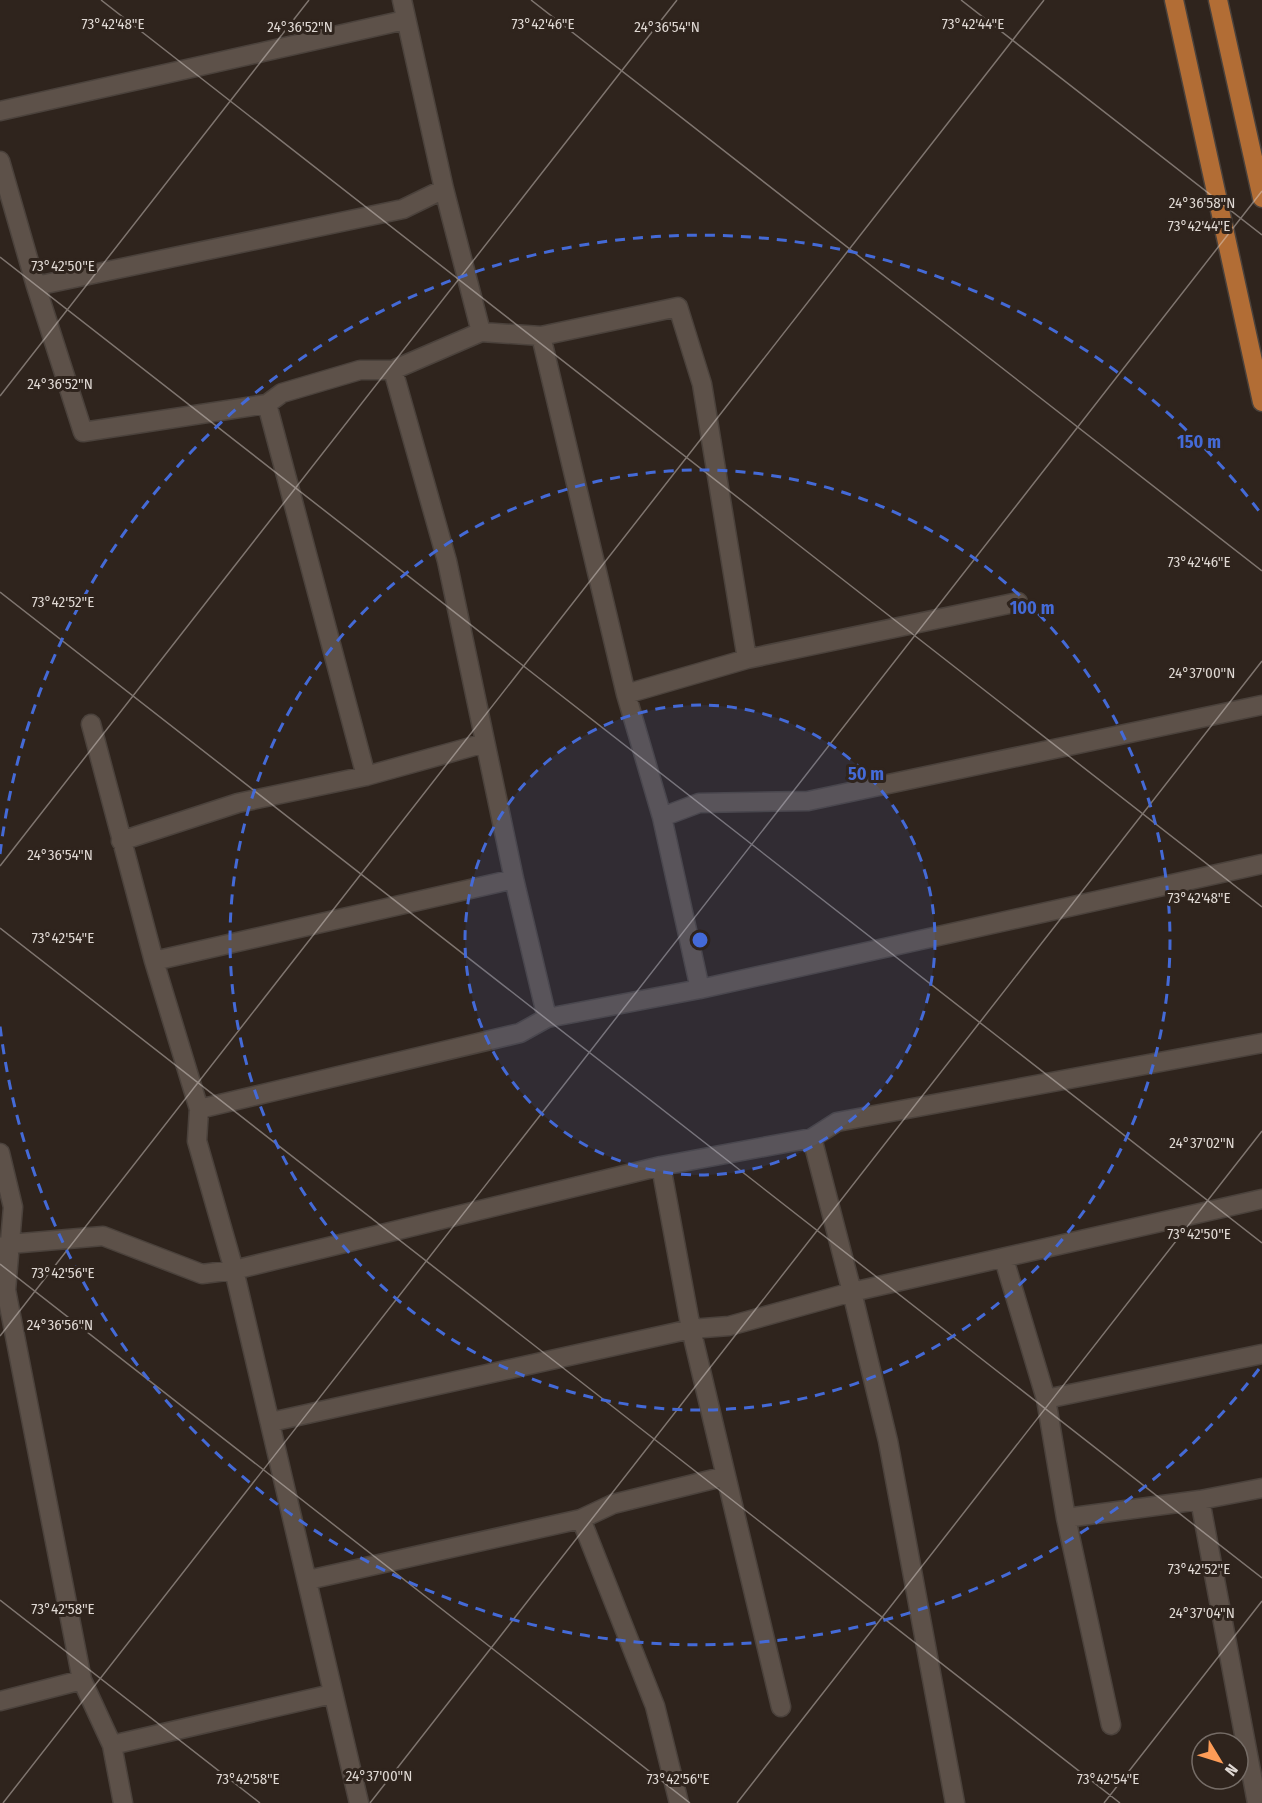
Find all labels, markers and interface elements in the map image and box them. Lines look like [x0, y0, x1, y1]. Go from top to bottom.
text: 73°42'48"E [81, 15, 145, 33]
text: 73°42'46"E [512, 15, 575, 33]
text: 73°42'44"E [942, 15, 1004, 33]
text: 24°36'52"N [267, 18, 333, 36]
text: 24°36'54"N [634, 18, 700, 36]
text: 24°36'58"N [1169, 194, 1235, 212]
text: 73°42'44"E [1168, 217, 1230, 235]
text: 73°42'50"E [31, 257, 95, 275]
text: 24°36'52"N [27, 375, 93, 393]
text: 150 m [1177, 431, 1221, 453]
text: 73°42'46"E [1168, 553, 1231, 571]
text: 73°42'52"E [32, 593, 94, 611]
text: 100 m [1010, 597, 1054, 619]
text: 24°37'00"N [1169, 664, 1235, 682]
text: 50 m [848, 763, 884, 785]
text: 24°36'54"N [27, 846, 93, 864]
text: 73°42'48"E [1167, 889, 1231, 907]
text: 73°42'54"E [32, 929, 94, 947]
centre of rings [690, 930, 710, 950]
text: 24°37'02"N [1169, 1134, 1235, 1152]
text: 73°42'50"E [1167, 1225, 1231, 1243]
text: 73°42'56"E [31, 1264, 95, 1282]
text: 24°36'56"N [27, 1316, 93, 1334]
text: 73°42'52"E [1168, 1560, 1230, 1578]
text: 73°42'58"E [31, 1600, 95, 1618]
text: 24°37'04"N [1169, 1604, 1235, 1622]
north arrow [1190, 1731, 1250, 1791]
text: N [1221, 1760, 1242, 1780]
text: 24°37'00"N [346, 1767, 412, 1785]
text: 73°42'58"E [216, 1770, 280, 1788]
text: 73°42'56"E [646, 1770, 710, 1788]
text: 73°42'54"E [1077, 1770, 1139, 1788]

